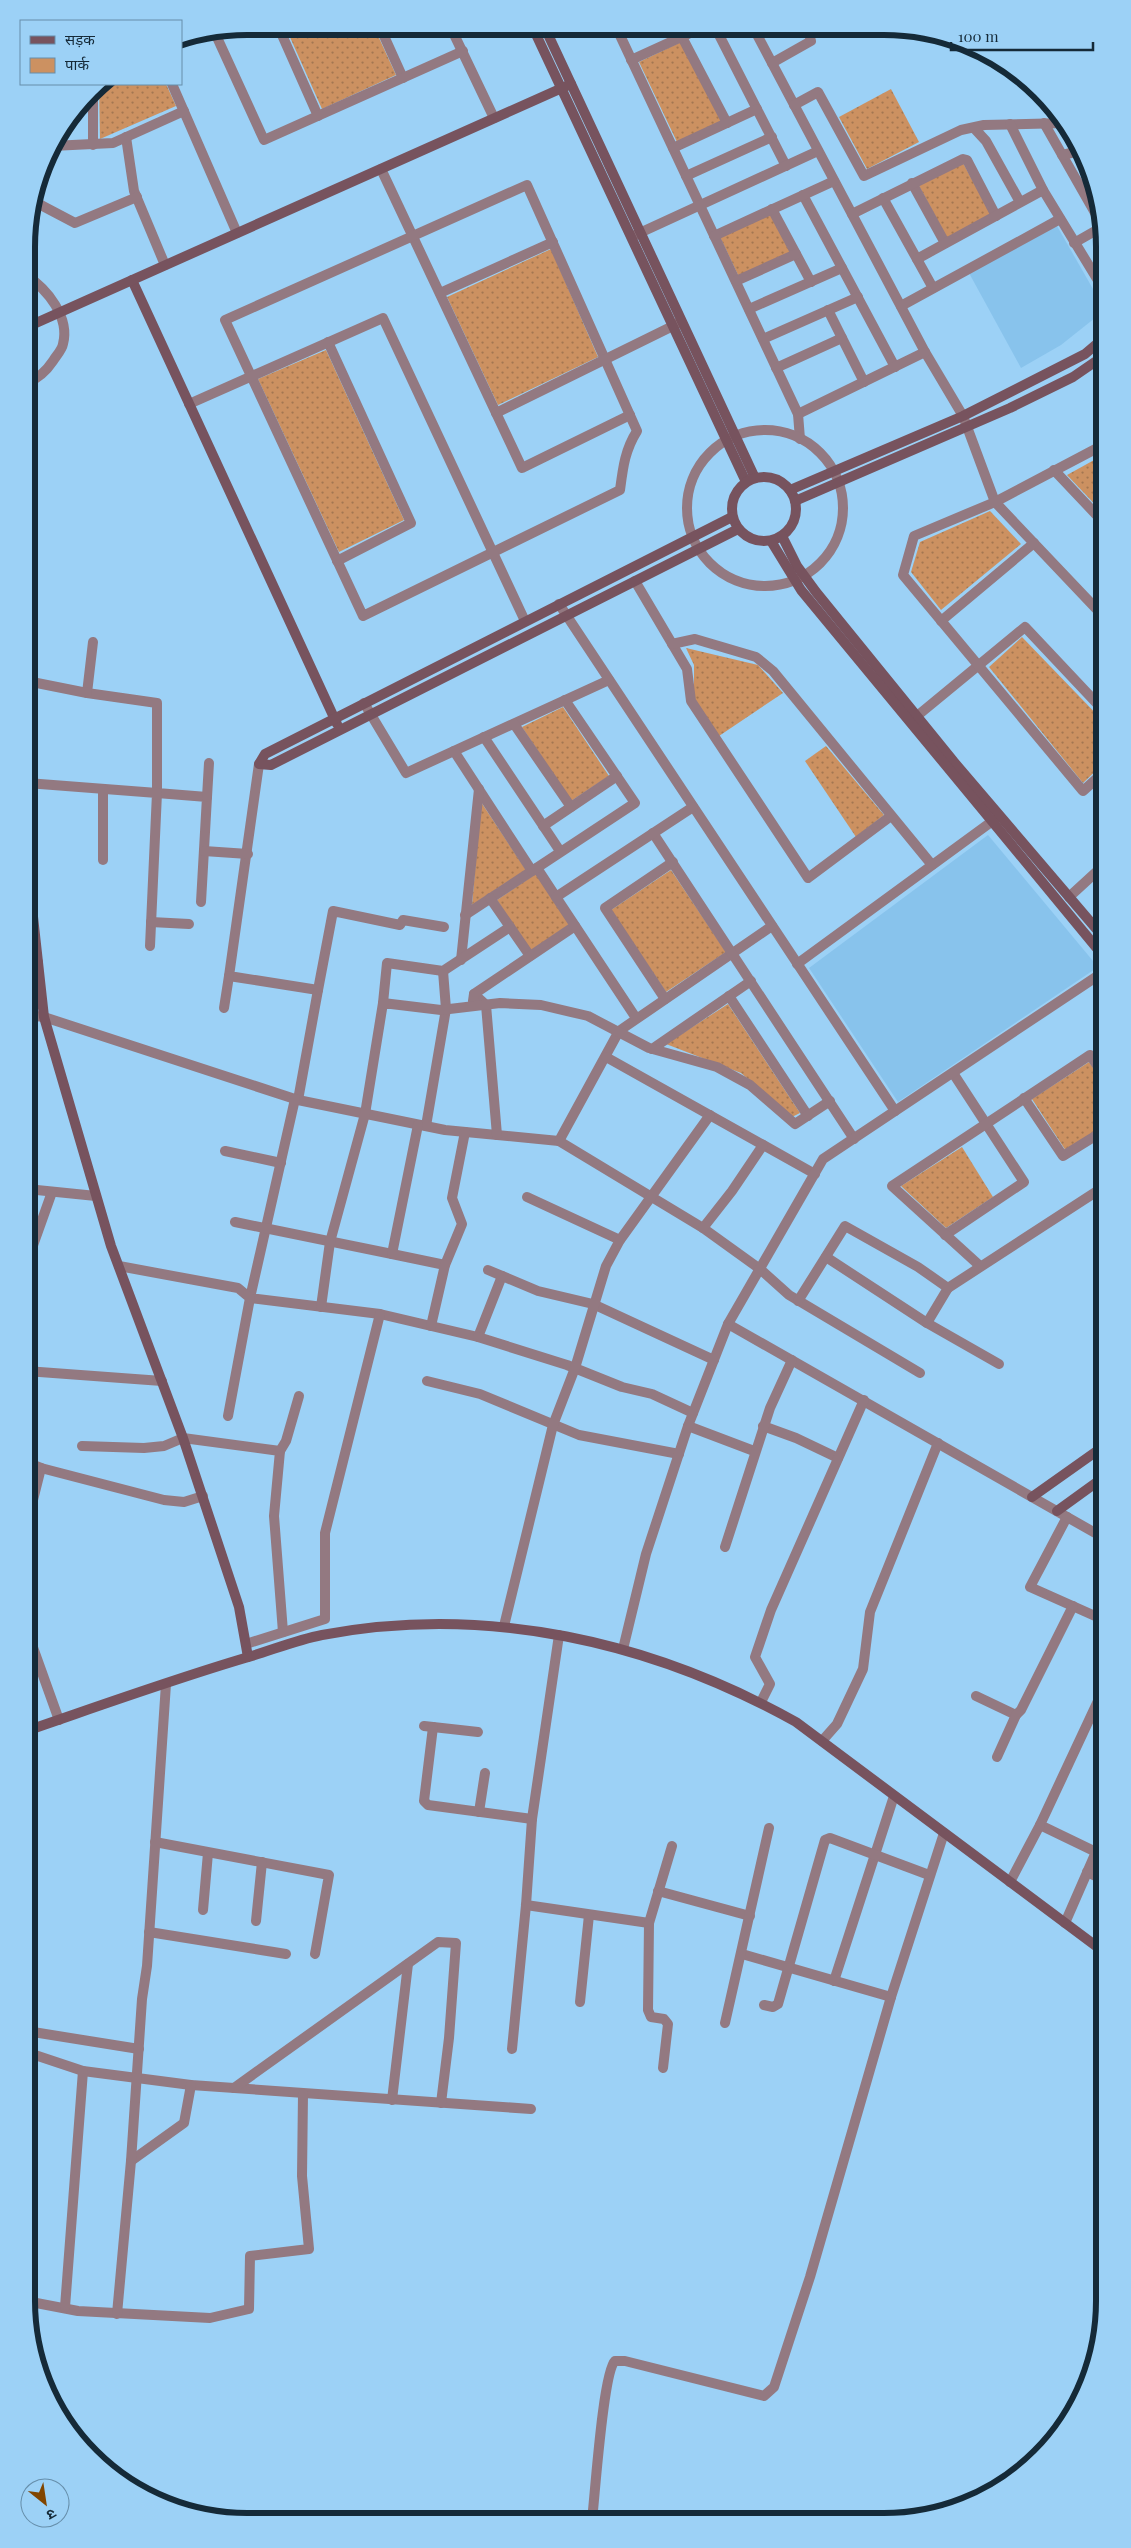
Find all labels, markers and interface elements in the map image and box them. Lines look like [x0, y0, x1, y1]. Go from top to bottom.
legend [20, 20, 182, 85]
scale bar [951, 20, 1094, 52]
text: 100 m [958, 26, 999, 46]
text: सड़क [65, 29, 95, 49]
text: पार्क [65, 54, 89, 74]
north arrow [20, 2478, 70, 2528]
text: उ [43, 2504, 60, 2525]

